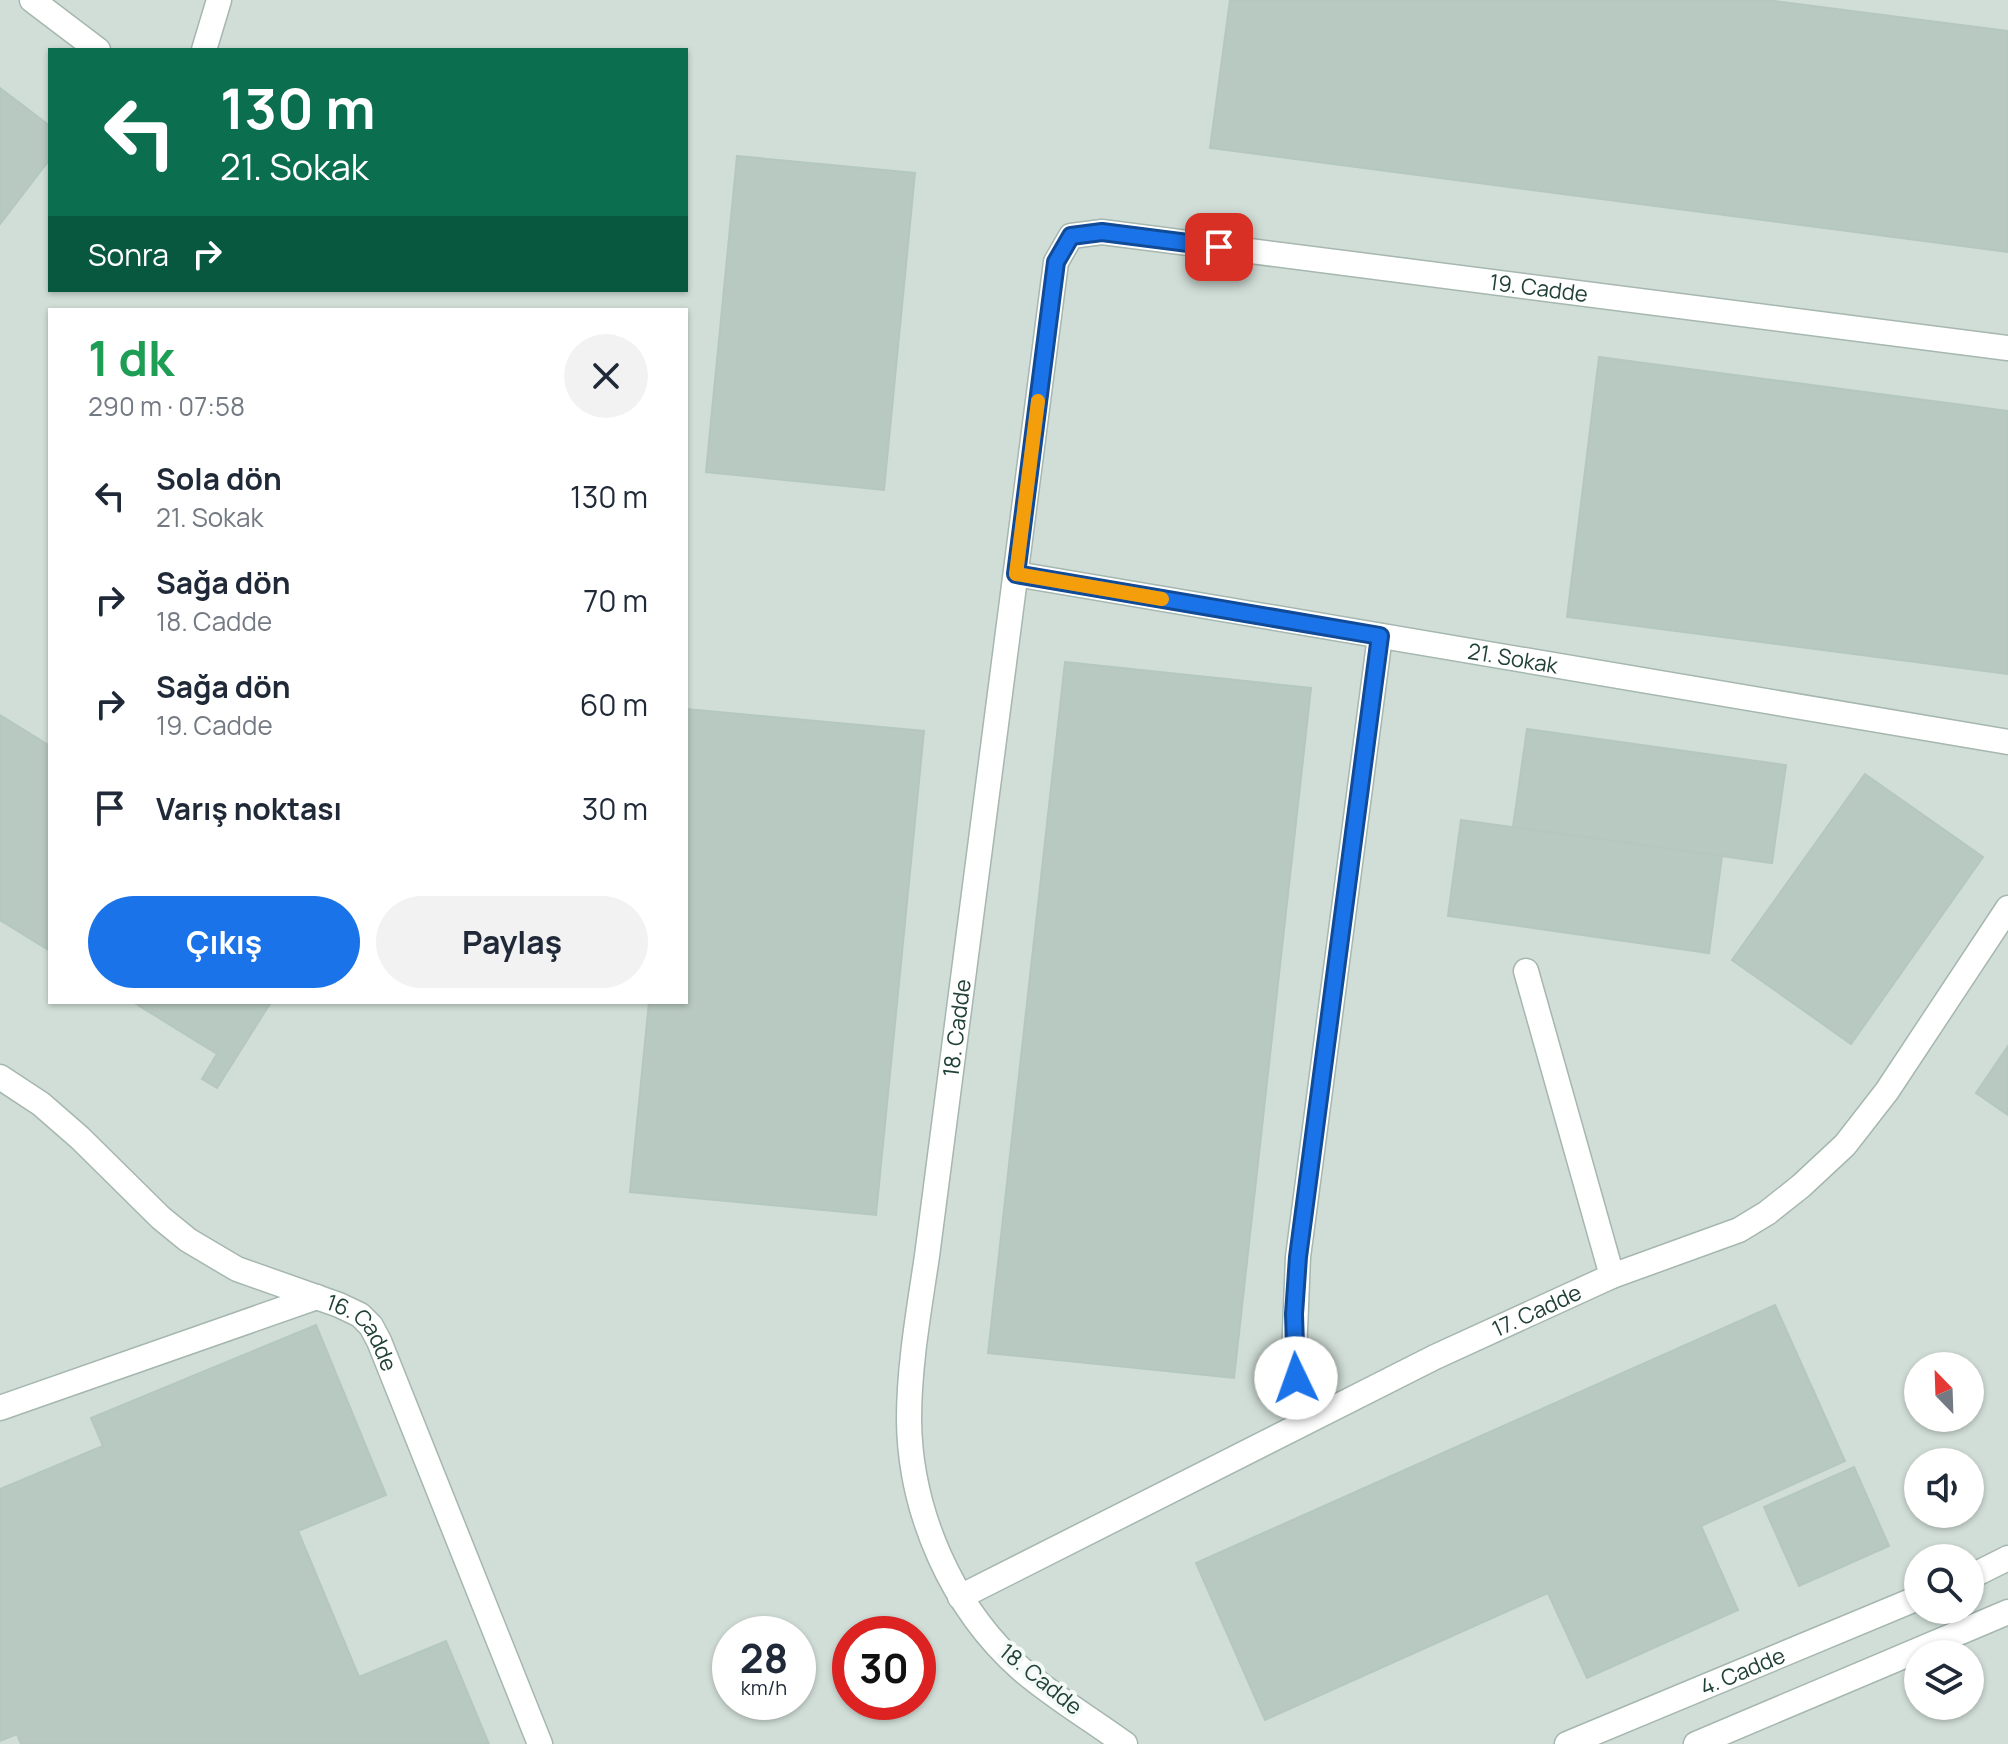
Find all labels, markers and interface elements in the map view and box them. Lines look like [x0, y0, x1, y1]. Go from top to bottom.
text: 130 m [220, 69, 376, 146]
icon: left [88, 80, 192, 184]
text: 21. Sokak [220, 142, 369, 191]
pin [1185, 213, 1253, 281]
icon: arrive [1197, 225, 1241, 269]
icon: right [185, 232, 229, 276]
text: Sonra [88, 234, 169, 275]
street label: 19. Cadde [1488, 267, 1590, 309]
text: 1 dk [88, 325, 174, 390]
button: close [564, 334, 648, 418]
text: 290 m · 07:58 [88, 388, 245, 424]
text: Sola dön [156, 458, 282, 499]
icon: left [88, 474, 132, 518]
text: 130 m [570, 476, 648, 517]
text: 21. Sokak [156, 499, 263, 535]
text: Sağa dön [156, 562, 291, 603]
icon: right [88, 578, 132, 622]
text: 70 m [583, 580, 648, 621]
text: 18. Cadde [156, 603, 272, 639]
street label: 21. Sokak [1466, 636, 1561, 681]
text: Sağa dön [156, 666, 291, 707]
icon: right [88, 682, 132, 726]
text: 60 m [580, 684, 648, 725]
text: 19. Cadde [156, 707, 273, 743]
icon: arrive [88, 786, 132, 830]
text: Varış noktası [156, 788, 342, 829]
text: 30 m [582, 788, 648, 829]
button: Çıkış [88, 896, 360, 988]
button: Paylaş [376, 896, 648, 988]
street label: 18. Cadde [935, 977, 978, 1079]
street label: 17. Cadde [1487, 1277, 1586, 1344]
street label: 16. Cadde [323, 1287, 405, 1376]
position arrow [1254, 1336, 1338, 1420]
north arrow [1904, 1352, 1984, 1432]
map controls [1904, 1352, 1984, 1720]
button: sound [1904, 1448, 1984, 1528]
button: search [1904, 1544, 1984, 1624]
speed limit sign: 30 [832, 1616, 936, 1720]
text: 28 [740, 1630, 788, 1685]
street label: 18. Cadde [993, 1636, 1089, 1722]
street label: 4. Cadde [1695, 1640, 1790, 1702]
button: layers [1904, 1640, 1984, 1720]
text: km/h [741, 1674, 787, 1701]

